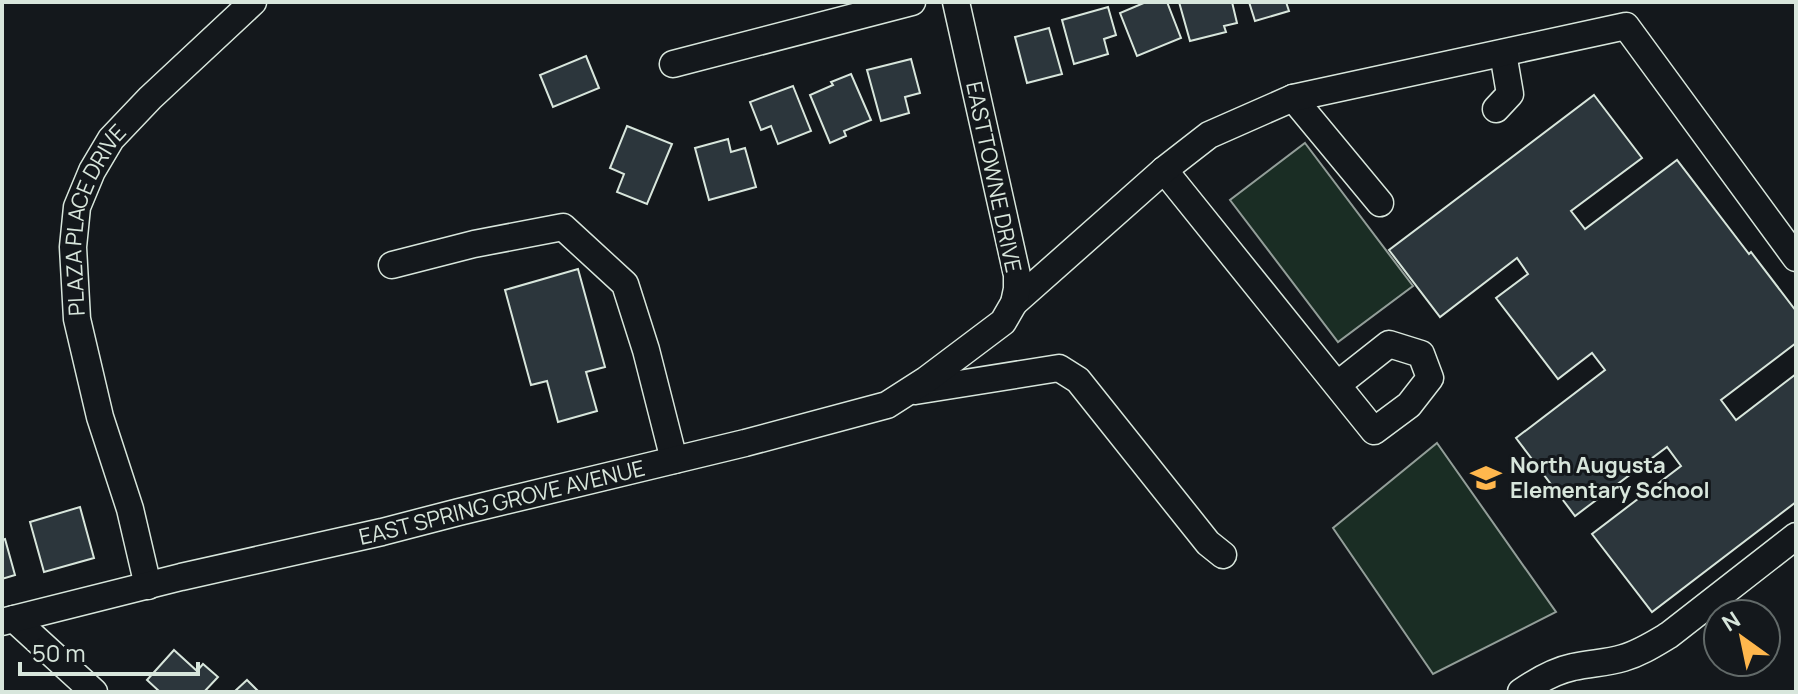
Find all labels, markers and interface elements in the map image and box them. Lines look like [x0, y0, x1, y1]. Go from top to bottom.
street label: EASTTOWNE DRIVE [959, 79, 1029, 275]
street label: PLAZA PLACE DRIVE [58, 118, 132, 317]
place label: North Augusta Elementary School [1510, 450, 1710, 505]
street label: EAST SPRING GROVE AVENUE [356, 453, 648, 552]
school or university icon: North Augusta Elementary School [1469, 461, 1503, 495]
north arrow [1702, 598, 1782, 678]
text: N [1716, 604, 1746, 638]
scale bar [20, 626, 198, 676]
text: 50 m [32, 636, 86, 669]

